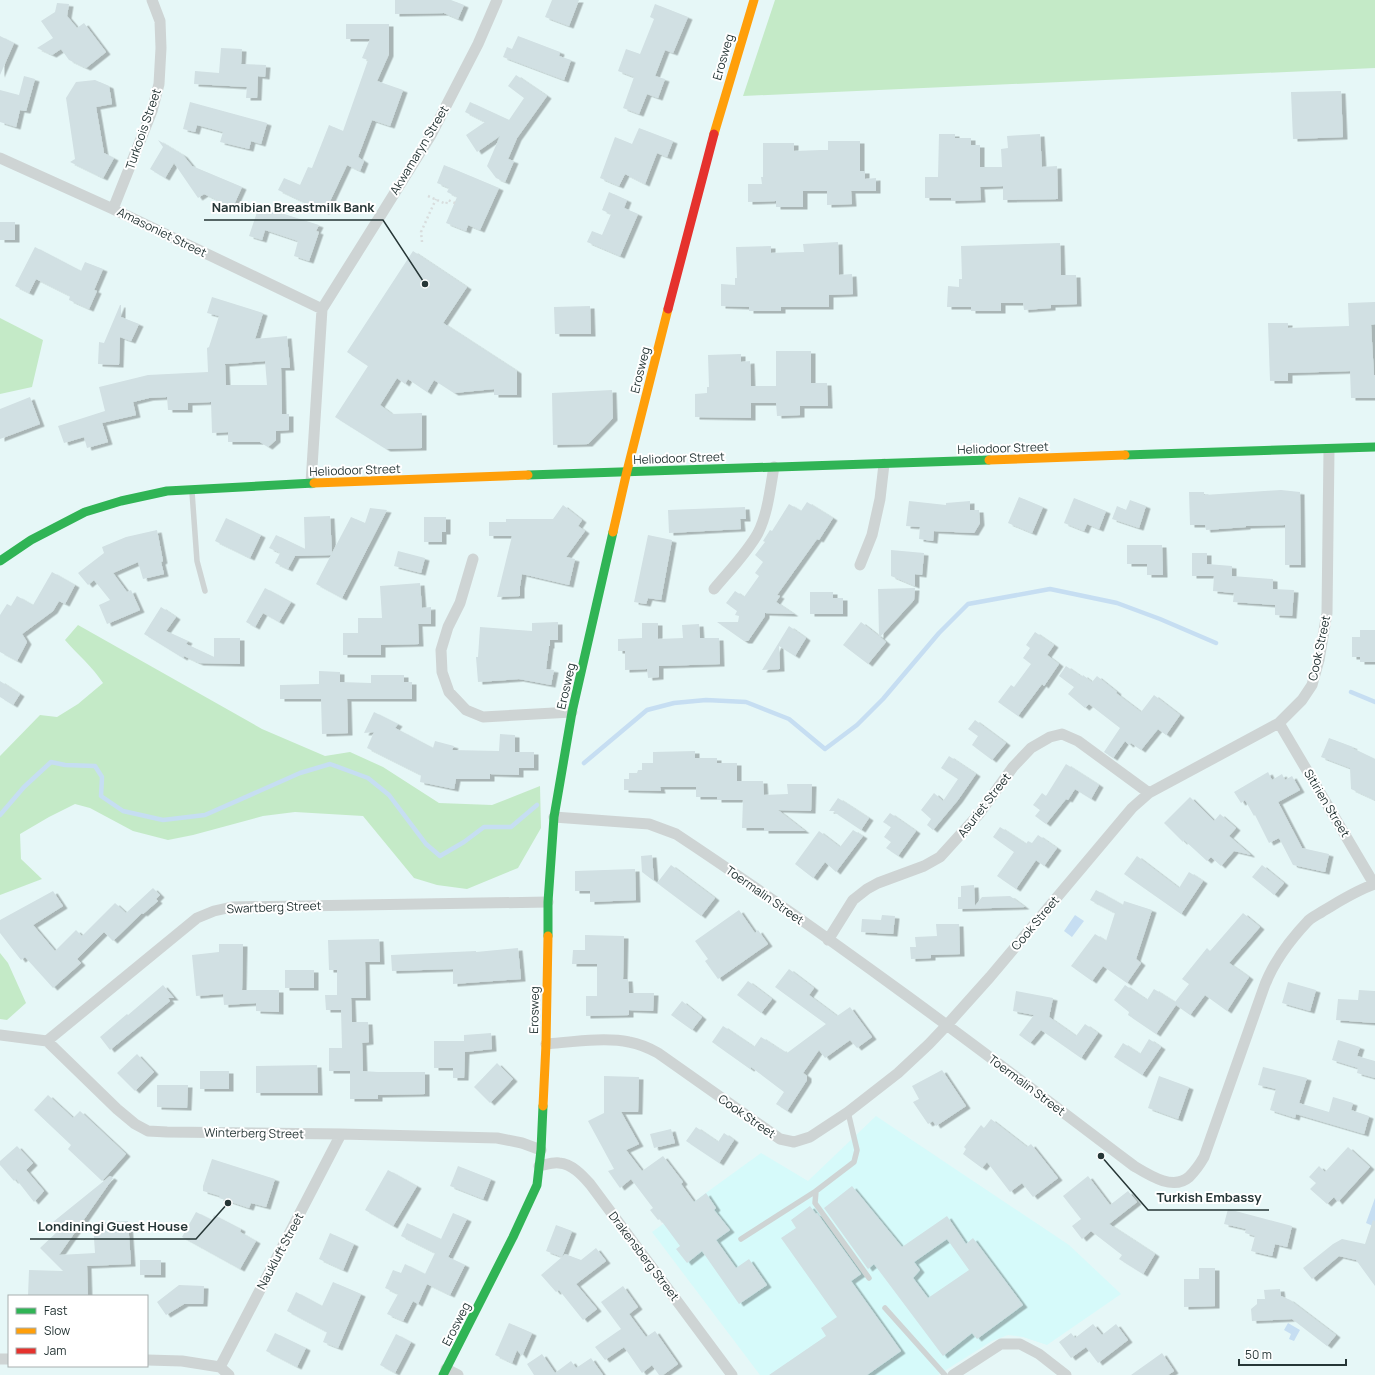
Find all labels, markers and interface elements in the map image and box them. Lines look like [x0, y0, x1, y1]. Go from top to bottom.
street label: Erosweg [708, 32, 738, 82]
street label: Turkoois Street [121, 86, 165, 172]
street label: Akwamaryn Street [386, 102, 452, 198]
callout: Namibian Breastmilk Bank [204, 195, 383, 220]
text: Namibian Breastmilk Bank [212, 198, 375, 216]
street label: Amasoniet Street [115, 203, 210, 261]
street label: Erosweg [626, 345, 654, 395]
street label: Heliodoor Street [957, 438, 1049, 458]
street label: Heliodoor Street [633, 448, 725, 468]
street label: Heliodoor Street [309, 460, 401, 480]
street label: Cook Street [1304, 614, 1334, 682]
street label: Erosweg [552, 661, 580, 711]
street label: Sitirien Street [1300, 766, 1354, 840]
street label: Asuriet Street [953, 769, 1015, 841]
street label: Toermalin Street [723, 862, 808, 928]
street label: Cook Street [1007, 892, 1063, 954]
street label: Swartberg Street [226, 897, 322, 917]
street label: Erosweg [525, 986, 543, 1034]
street label: Toermalin Street [985, 1051, 1069, 1120]
street label: Cook Street [715, 1090, 779, 1142]
street label: Winterberg Street [204, 1124, 304, 1142]
callout: Turkish Embassy [1148, 1185, 1269, 1210]
text: Turkish Embassy [1157, 1188, 1262, 1206]
street label: Drakensberg Street [605, 1208, 683, 1304]
street label: Naukluft Street [253, 1209, 307, 1292]
callout: Londiningi Guest House [30, 1214, 196, 1239]
text: Londiningi Guest House [38, 1217, 188, 1235]
legend [8, 1295, 148, 1367]
street label: Erosweg [438, 1299, 474, 1349]
text: Fast [44, 1302, 68, 1319]
text: Slow [44, 1322, 70, 1339]
scale bar [1239, 1341, 1346, 1367]
text: Jam [44, 1342, 66, 1359]
text: 50 m [1245, 1346, 1272, 1363]

